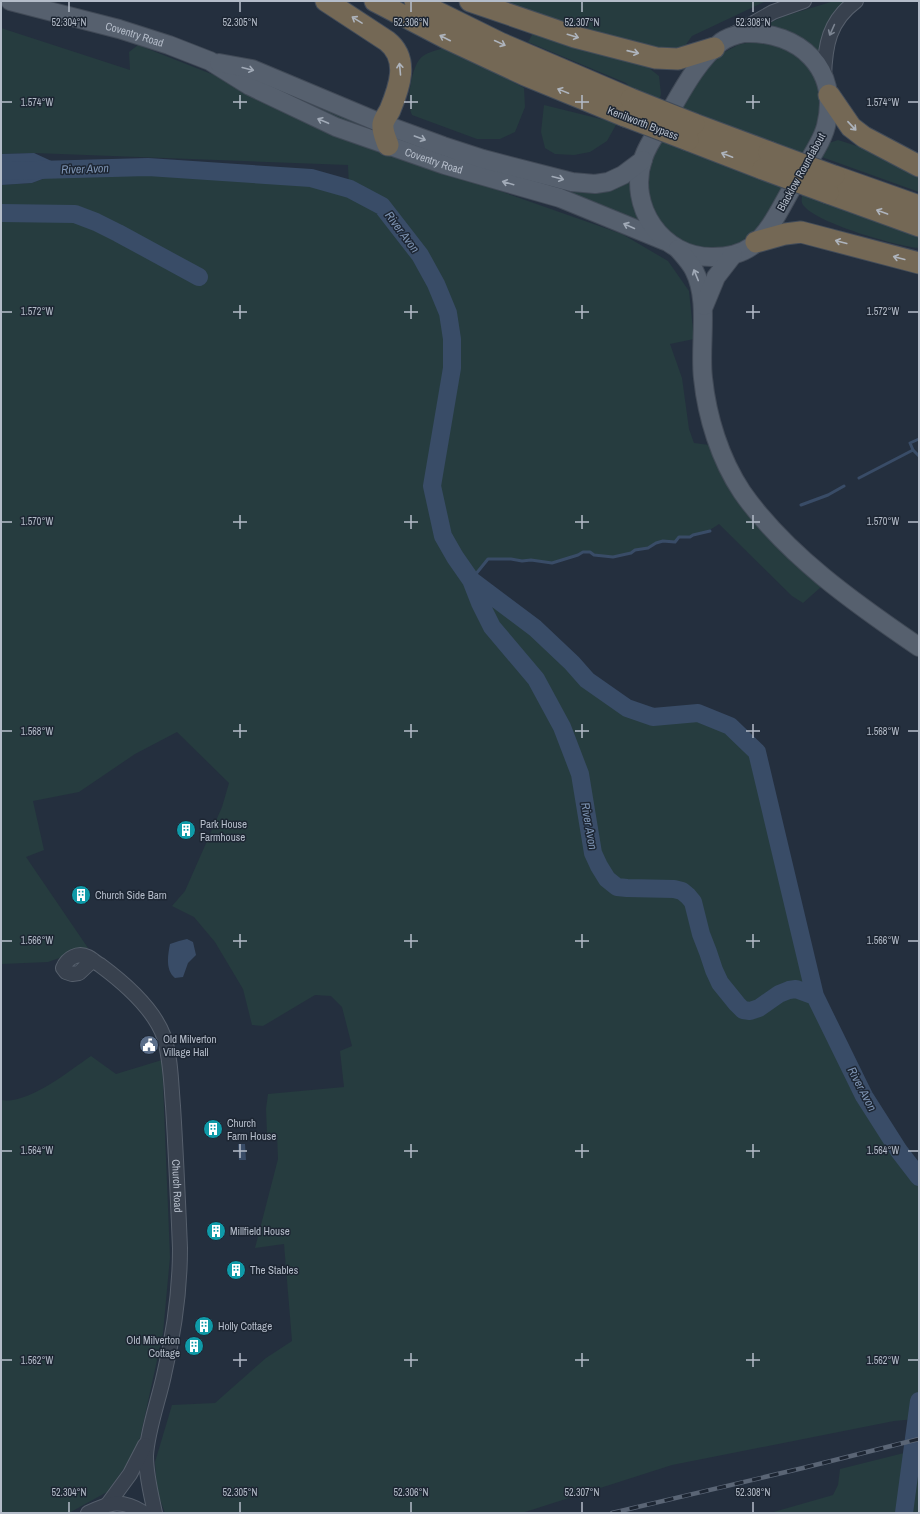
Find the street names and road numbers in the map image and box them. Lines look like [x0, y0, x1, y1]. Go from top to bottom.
street label: Coventry Road [104, 19, 166, 50]
street label: Kenilworth Bypass [606, 103, 681, 143]
street label: Blacklow Roundabout [774, 130, 829, 214]
street label: Coventry Road [403, 145, 464, 177]
street label: Church Road [169, 1159, 185, 1213]

